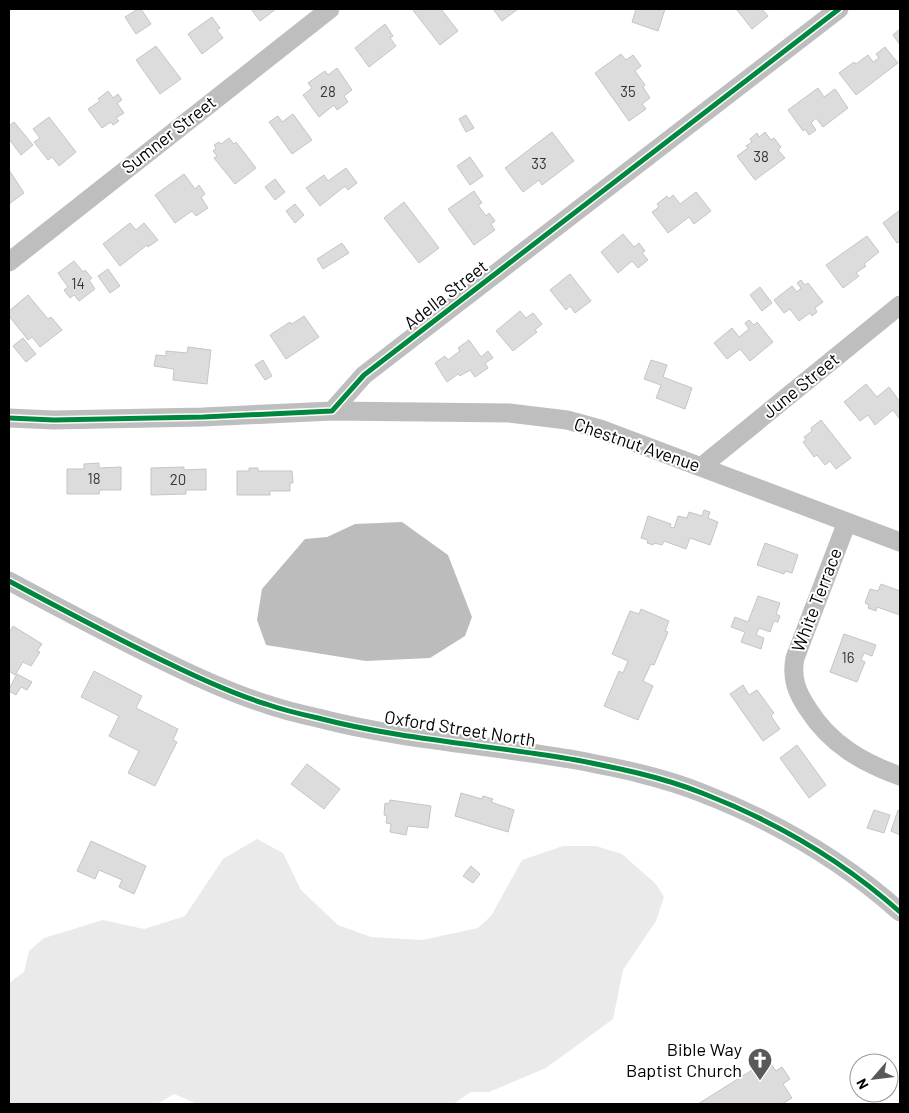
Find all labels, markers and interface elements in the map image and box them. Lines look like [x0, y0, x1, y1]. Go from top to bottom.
house number: 28 [320, 82, 336, 100]
house number: 35 [620, 82, 636, 100]
street label: Sumner Street [117, 91, 220, 178]
house number: 38 [753, 147, 769, 165]
house number: 33 [531, 154, 547, 172]
street label: Adella Street [399, 255, 492, 334]
house number: 14 [71, 274, 85, 292]
street label: June Street [758, 348, 843, 423]
street label: Chestnut Avenue [571, 412, 703, 476]
house number: 18 [87, 469, 101, 487]
house number: 20 [170, 470, 186, 488]
street label: White Terrace [786, 545, 846, 655]
house number: 16 [842, 648, 854, 666]
street label: Oxford Street North [383, 705, 537, 751]
place label: Bible Way Baptist Church [626, 1038, 742, 1081]
church icon: Bible Way Baptist Church [747, 1047, 773, 1081]
north arrow [849, 1053, 899, 1103]
text: N [852, 1076, 872, 1092]

